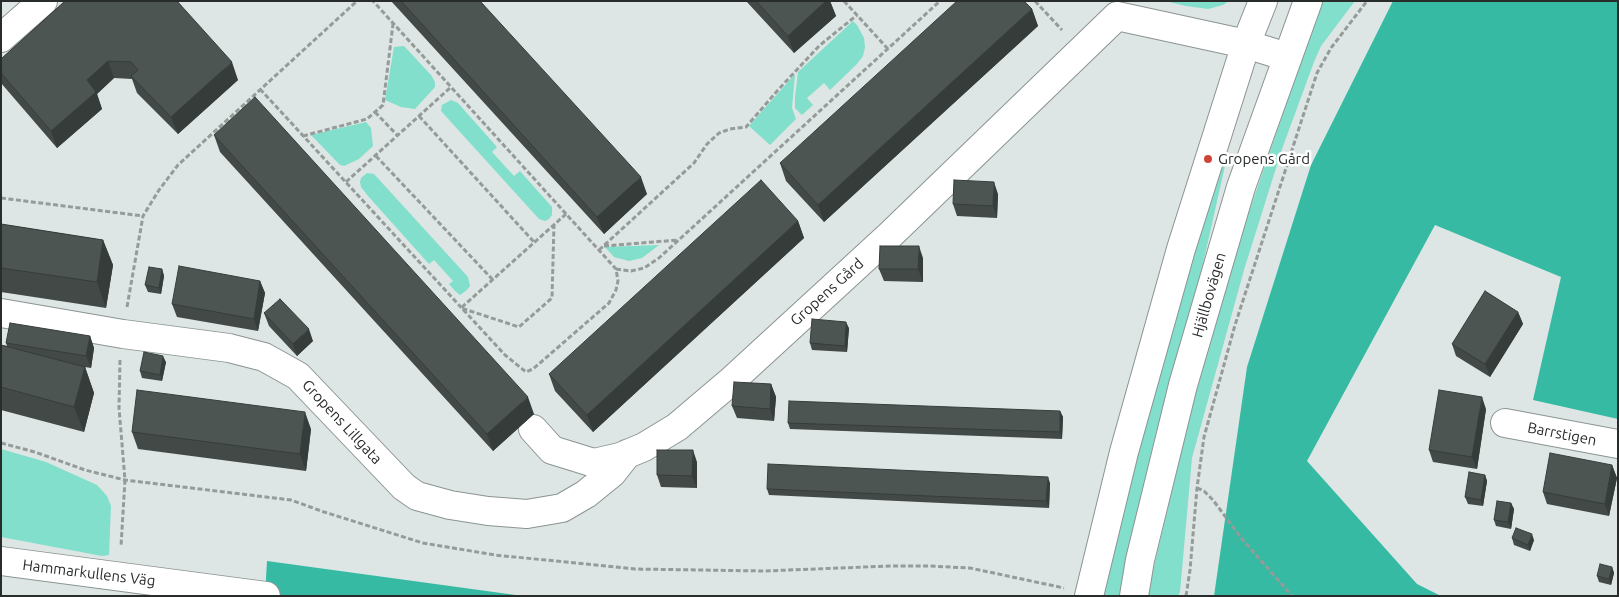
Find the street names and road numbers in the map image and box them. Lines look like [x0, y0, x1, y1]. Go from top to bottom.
street label: Hjällbovägen [1188, 250, 1230, 340]
street label: Gropens Gård [787, 255, 867, 329]
street label: Gropens Lillgata [298, 376, 386, 468]
street label: Barrstigen [1526, 418, 1598, 450]
street label: Hammarkullens Väg [21, 556, 157, 590]

